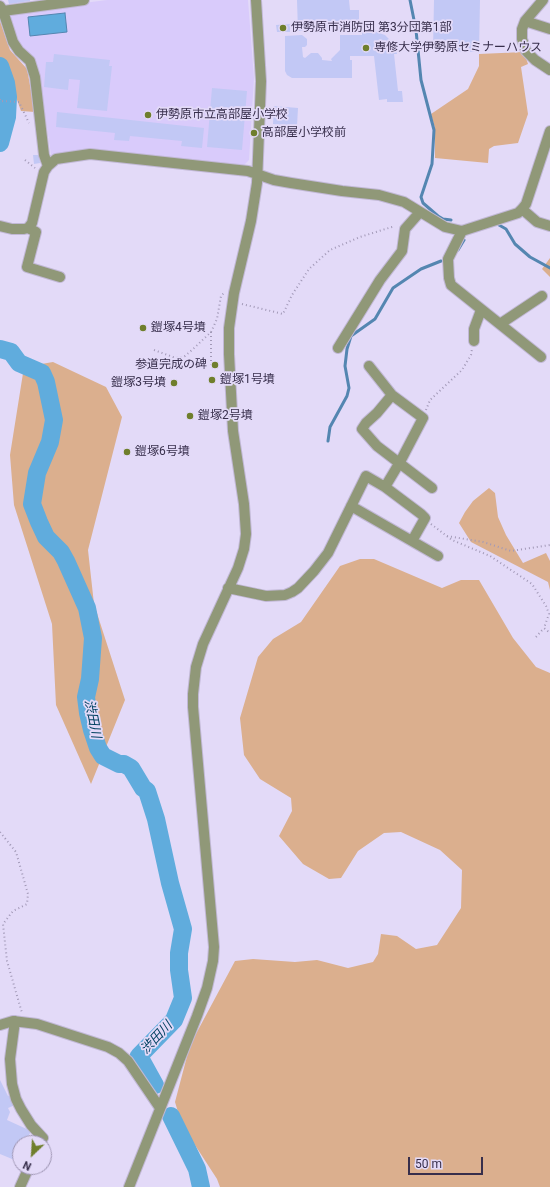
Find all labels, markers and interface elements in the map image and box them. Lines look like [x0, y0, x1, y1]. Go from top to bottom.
place label: 伊勢原市消防団 第3分団第1部 [291, 21, 451, 35]
marker: 伊勢原市消防団 第3分団第1部 [278, 23, 288, 33]
place label: 専修大学伊勢原セミナーハウス [374, 41, 542, 55]
marker: 専修大学伊勢原セミナーハウス [361, 43, 371, 53]
place label: 伊勢原市立高部屋小学校 [156, 108, 288, 122]
marker: 伊勢原市立高部屋小学校 [143, 110, 153, 120]
place label: 高部屋小学校前 [262, 126, 346, 140]
marker: 高部屋小学校前 [249, 128, 259, 138]
place label: 鎧塚4号墳 [151, 321, 206, 335]
marker: 鎧塚4号墳 [138, 323, 148, 333]
place label: 参道完成の碑 [135, 358, 207, 372]
marker: 参道完成の碑 [210, 360, 220, 370]
place label: 鎧塚1号墳 [220, 373, 275, 387]
marker: 鎧塚1号墳 [207, 375, 217, 385]
place label: 鎧塚3号墳 [111, 376, 166, 390]
marker: 鎧塚3号墳 [169, 378, 179, 388]
place label: 鎧塚2号墳 [198, 409, 253, 423]
marker: 鎧塚2号墳 [185, 411, 195, 421]
place label: 鎧塚6号墳 [135, 445, 190, 459]
marker: 鎧塚6号墳 [122, 447, 132, 457]
water label: 渋田川 [81, 698, 103, 740]
water label: 渋田川 [138, 1018, 176, 1058]
north arrow [12, 1135, 52, 1175]
scale bar [410, 1149, 485, 1175]
text: 50 m [415, 1157, 442, 1171]
text: N [21, 1158, 33, 1173]

